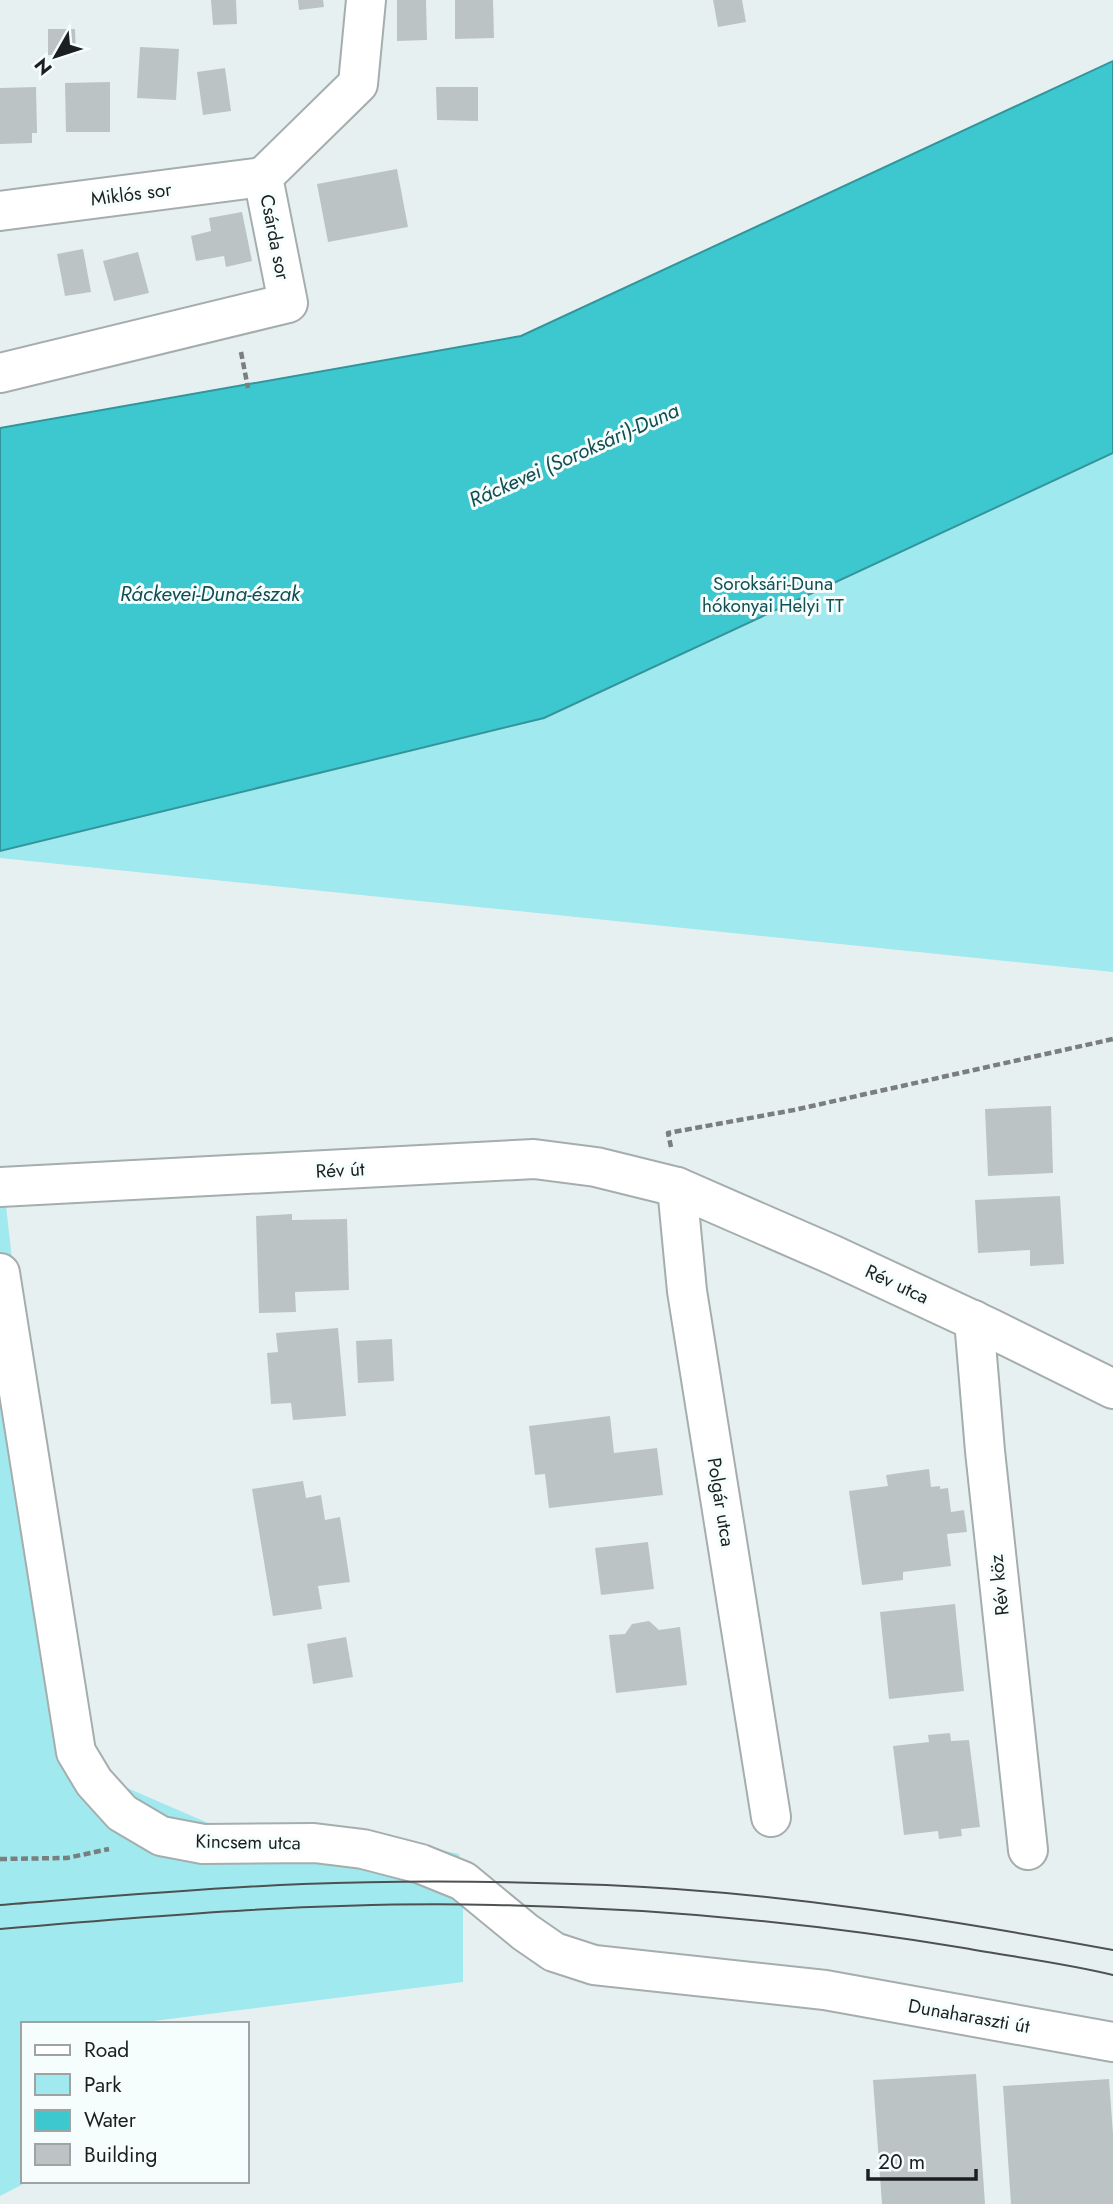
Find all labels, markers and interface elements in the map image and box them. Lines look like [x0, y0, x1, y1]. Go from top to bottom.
north arrow [21, 21, 91, 91]
text: N [28, 52, 58, 81]
street label: Miklós sor [89, 176, 173, 212]
street label: Csárda sor [253, 192, 297, 283]
water label: Ráckevei (Soroksári)-Duna [464, 395, 684, 515]
park label: Soroksári-Duna hókonyai Helyi TT [702, 570, 844, 619]
water label: Ráckevei-Duna-észak [120, 579, 301, 609]
street label: Rév út [315, 1155, 366, 1185]
street label: Rév utca [861, 1258, 933, 1310]
street label: Polgár utca [701, 1456, 741, 1548]
street label: Rév köz [982, 1553, 1016, 1617]
street label: Kincsem utca [195, 1828, 301, 1856]
street label: Dunaharaszti út [906, 1992, 1032, 2040]
legend [21, 2022, 248, 2183]
text: Road [84, 2035, 129, 2065]
text: Park [84, 2070, 122, 2100]
text: Water [84, 2105, 137, 2135]
scale bar [868, 2138, 976, 2182]
text: Building [84, 2140, 157, 2170]
text: 20 m [878, 2147, 925, 2177]

